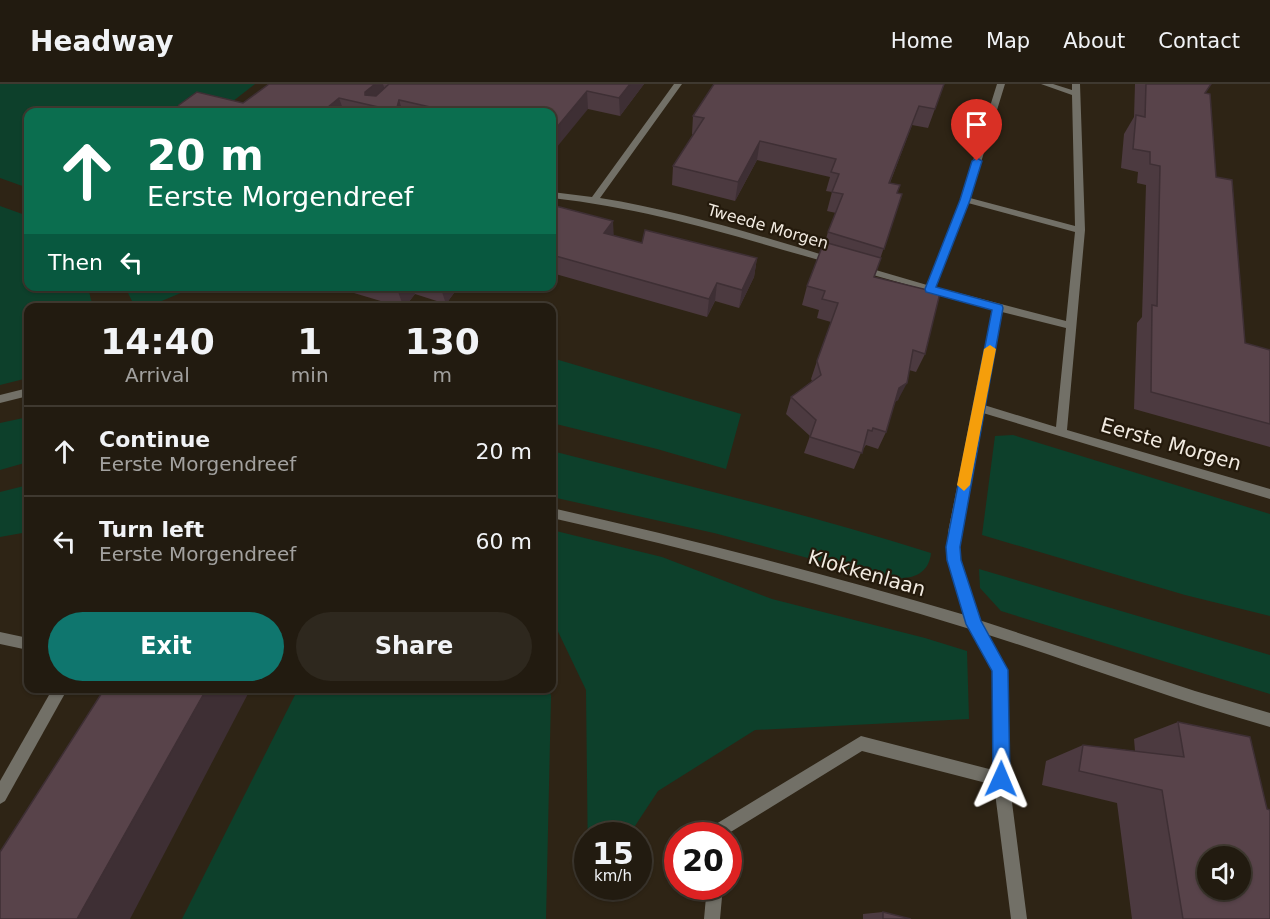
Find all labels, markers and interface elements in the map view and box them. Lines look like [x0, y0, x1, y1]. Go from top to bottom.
text: Headway [30, 25, 174, 58]
text: Home [891, 29, 953, 53]
text: Map [986, 29, 1030, 53]
text: About [1063, 29, 1125, 53]
text: Contact [1158, 29, 1240, 53]
pin [951, 99, 1002, 161]
icon: arrive [960, 108, 993, 141]
text: 20 m [147, 131, 264, 180]
icon: ahead [48, 132, 126, 210]
text: Eerste Morgendreef [147, 181, 413, 212]
street label: Tweede Morgen [704, 200, 831, 253]
icon: left [115, 246, 148, 279]
text: Then [48, 250, 103, 275]
text: 14:40 [100, 321, 215, 362]
text: 1 [297, 321, 322, 362]
text: 130 [405, 321, 480, 362]
text: Arrival [125, 363, 190, 387]
text: min [291, 363, 329, 387]
text: m [433, 363, 452, 387]
street label: Eerste Morgen [1098, 412, 1244, 476]
text: Continue [99, 427, 210, 452]
icon: ahead [48, 435, 81, 468]
text: 20 m [476, 439, 532, 464]
text: Eerste Morgendreef [99, 452, 296, 476]
text: Turn left [99, 517, 204, 542]
icon: left [48, 525, 81, 558]
text: 60 m [476, 529, 532, 554]
text: Eerste Morgendreef [99, 542, 296, 566]
street label: Klokkenlaan [805, 545, 929, 601]
button: Exit [48, 612, 284, 681]
button: Share [296, 612, 532, 681]
position arrow [969, 747, 1033, 811]
speed limit sign: 20 [664, 822, 742, 900]
text: 15 [592, 836, 634, 871]
map controls [1197, 846, 1251, 900]
button: sound [1197, 846, 1251, 900]
text: km/h [594, 867, 632, 885]

